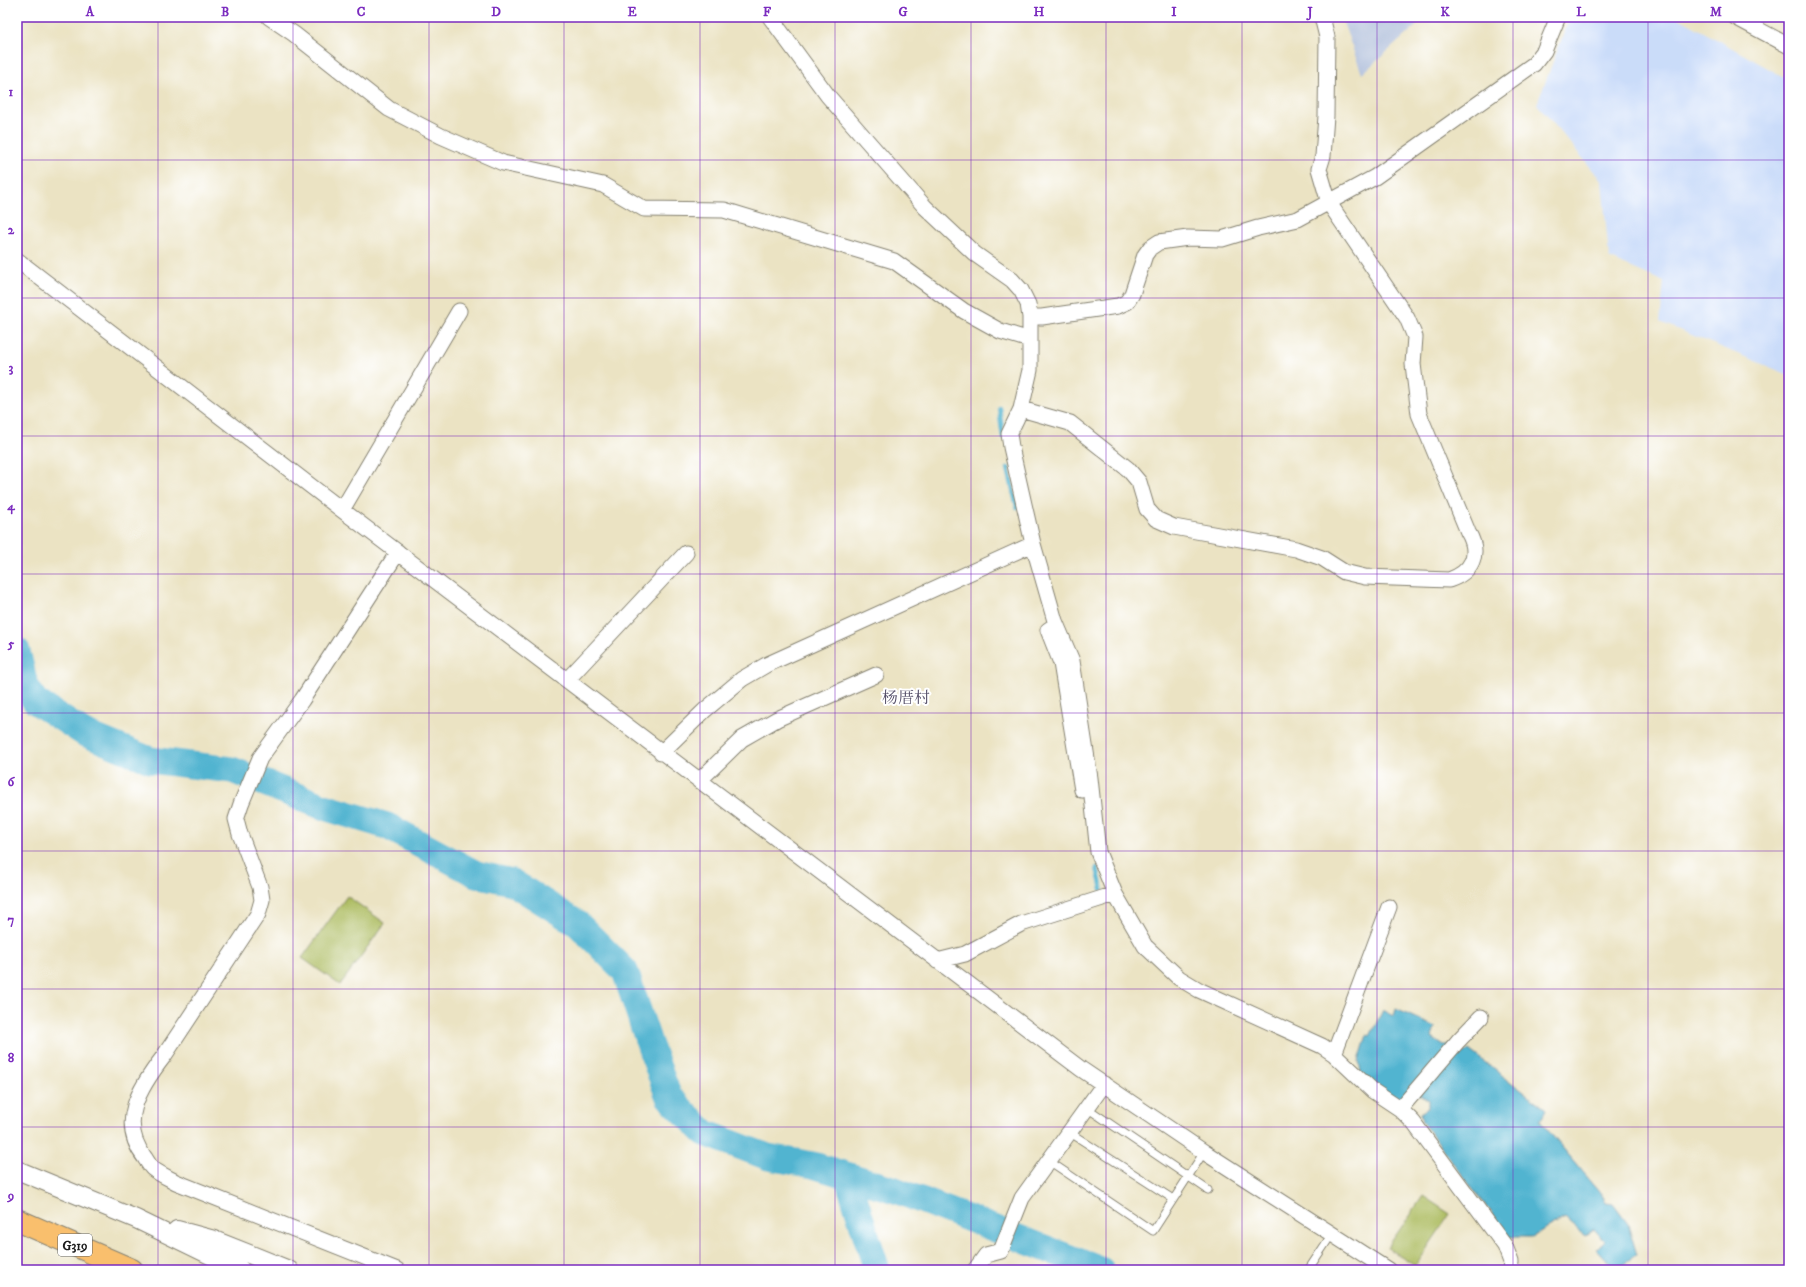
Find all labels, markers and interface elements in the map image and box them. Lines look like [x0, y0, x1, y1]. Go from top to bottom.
text: A [85, 4, 95, 20]
text: B [221, 4, 229, 20]
text: C [357, 4, 366, 20]
text: D [491, 4, 501, 20]
text: E [627, 4, 637, 20]
text: F [763, 4, 772, 20]
text: G [898, 4, 908, 20]
text: H [1034, 4, 1045, 20]
text: I [1171, 4, 1177, 20]
text: J [1305, 4, 1313, 21]
text: K [1440, 4, 1450, 20]
text: L [1576, 4, 1586, 20]
text: M [1710, 4, 1722, 20]
text: 1 [9, 84, 14, 100]
text: 2 [8, 222, 15, 238]
text: 3 [9, 360, 14, 376]
text: 4 [6, 498, 15, 515]
text: 5 [7, 636, 15, 652]
district label: 杨厝村 [882, 688, 930, 708]
text: 6 [8, 774, 16, 790]
text: 7 [8, 912, 15, 928]
text: 8 [8, 1050, 15, 1066]
text: 9 [7, 1188, 14, 1204]
road number: G319 [58, 1234, 92, 1256]

